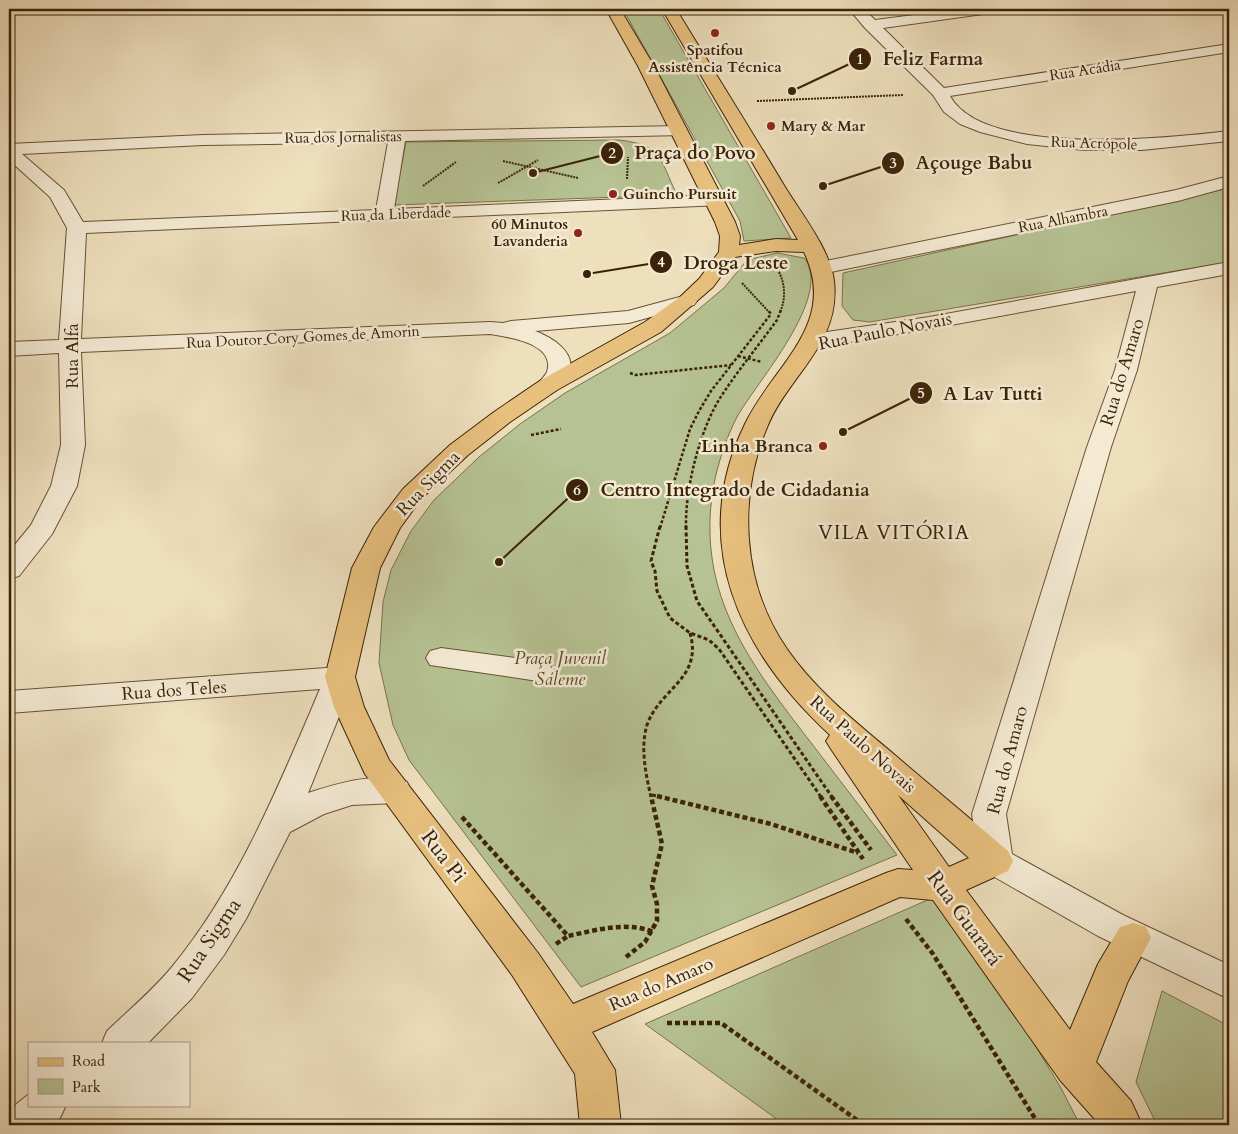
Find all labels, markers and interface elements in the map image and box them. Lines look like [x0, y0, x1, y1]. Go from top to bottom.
marker: Spatifou Assistência Técnica [709, 27, 721, 39]
place label: Spatifou Assistência Técnica [648, 40, 782, 77]
callout: Feliz Farma [848, 42, 993, 76]
text: Feliz Farma [883, 46, 984, 72]
text: 1 [856, 49, 864, 69]
street label: Rua Acádia [1048, 54, 1123, 85]
place label: Mary & Mar [781, 116, 866, 136]
marker: Mary & Mar [765, 120, 777, 132]
street label: Rua dos Jornalistas [284, 126, 402, 148]
street label: Rua Acrópole [1050, 131, 1138, 155]
callout: Praça do Povo [599, 136, 766, 170]
text: Praça do Povo [634, 140, 756, 166]
text: 2 [608, 143, 616, 163]
callout: Açouge Babu [881, 146, 1043, 180]
text: Açouge Babu [916, 150, 1032, 176]
text: 3 [889, 153, 897, 173]
place label: Guincho Pursuit [623, 184, 737, 204]
marker: Guincho Pursuit [607, 188, 619, 200]
street label: Rua Alhambra [1016, 200, 1110, 238]
street label: Rua da Liberdade [340, 202, 452, 226]
place label: 60 Minutos Lavanderia [491, 214, 569, 251]
marker: 60 Minutos Lavanderia [572, 227, 584, 239]
callout: Droga Leste [649, 245, 799, 279]
text: Droga Leste [683, 250, 789, 276]
text: 4 [657, 252, 665, 272]
street label: Rua Paulo Novais [816, 306, 954, 357]
street label: Rua do Amaro [1094, 315, 1151, 429]
street label: Rua Doutor Cory Gomes de Amorin [186, 321, 421, 353]
street label: Rua Alfa [60, 323, 85, 389]
callout: A Lav Tutti [909, 376, 1053, 410]
text: A Lav Tutti [943, 381, 1043, 407]
text: 5 [917, 383, 925, 403]
place label: Linha Branca [701, 434, 813, 459]
marker: Linha Branca [817, 440, 829, 452]
street label: Rua Sigma [391, 445, 466, 522]
callout: Centro Integrado de Cidadania [565, 473, 879, 507]
text: Centro Integrado de Cidadania [600, 477, 870, 503]
text: 6 [573, 480, 581, 500]
district label: VILA VITÓRIA [818, 519, 970, 546]
park label: Praça Juvenil Saleme [514, 646, 607, 692]
street label: Rua dos Teles [121, 674, 227, 707]
street label: Rua Paulo Novais [804, 690, 921, 799]
street label: Rua do Amaro [981, 703, 1034, 817]
street label: Rua Pi [414, 824, 473, 889]
street label: Rua Guarará [920, 865, 1009, 972]
street label: Rua Sigma [171, 892, 248, 988]
street label: Rua do Amaro [605, 951, 718, 1018]
legend [28, 1042, 190, 1106]
text: Road [72, 1051, 105, 1071]
text: Park [72, 1077, 101, 1097]

